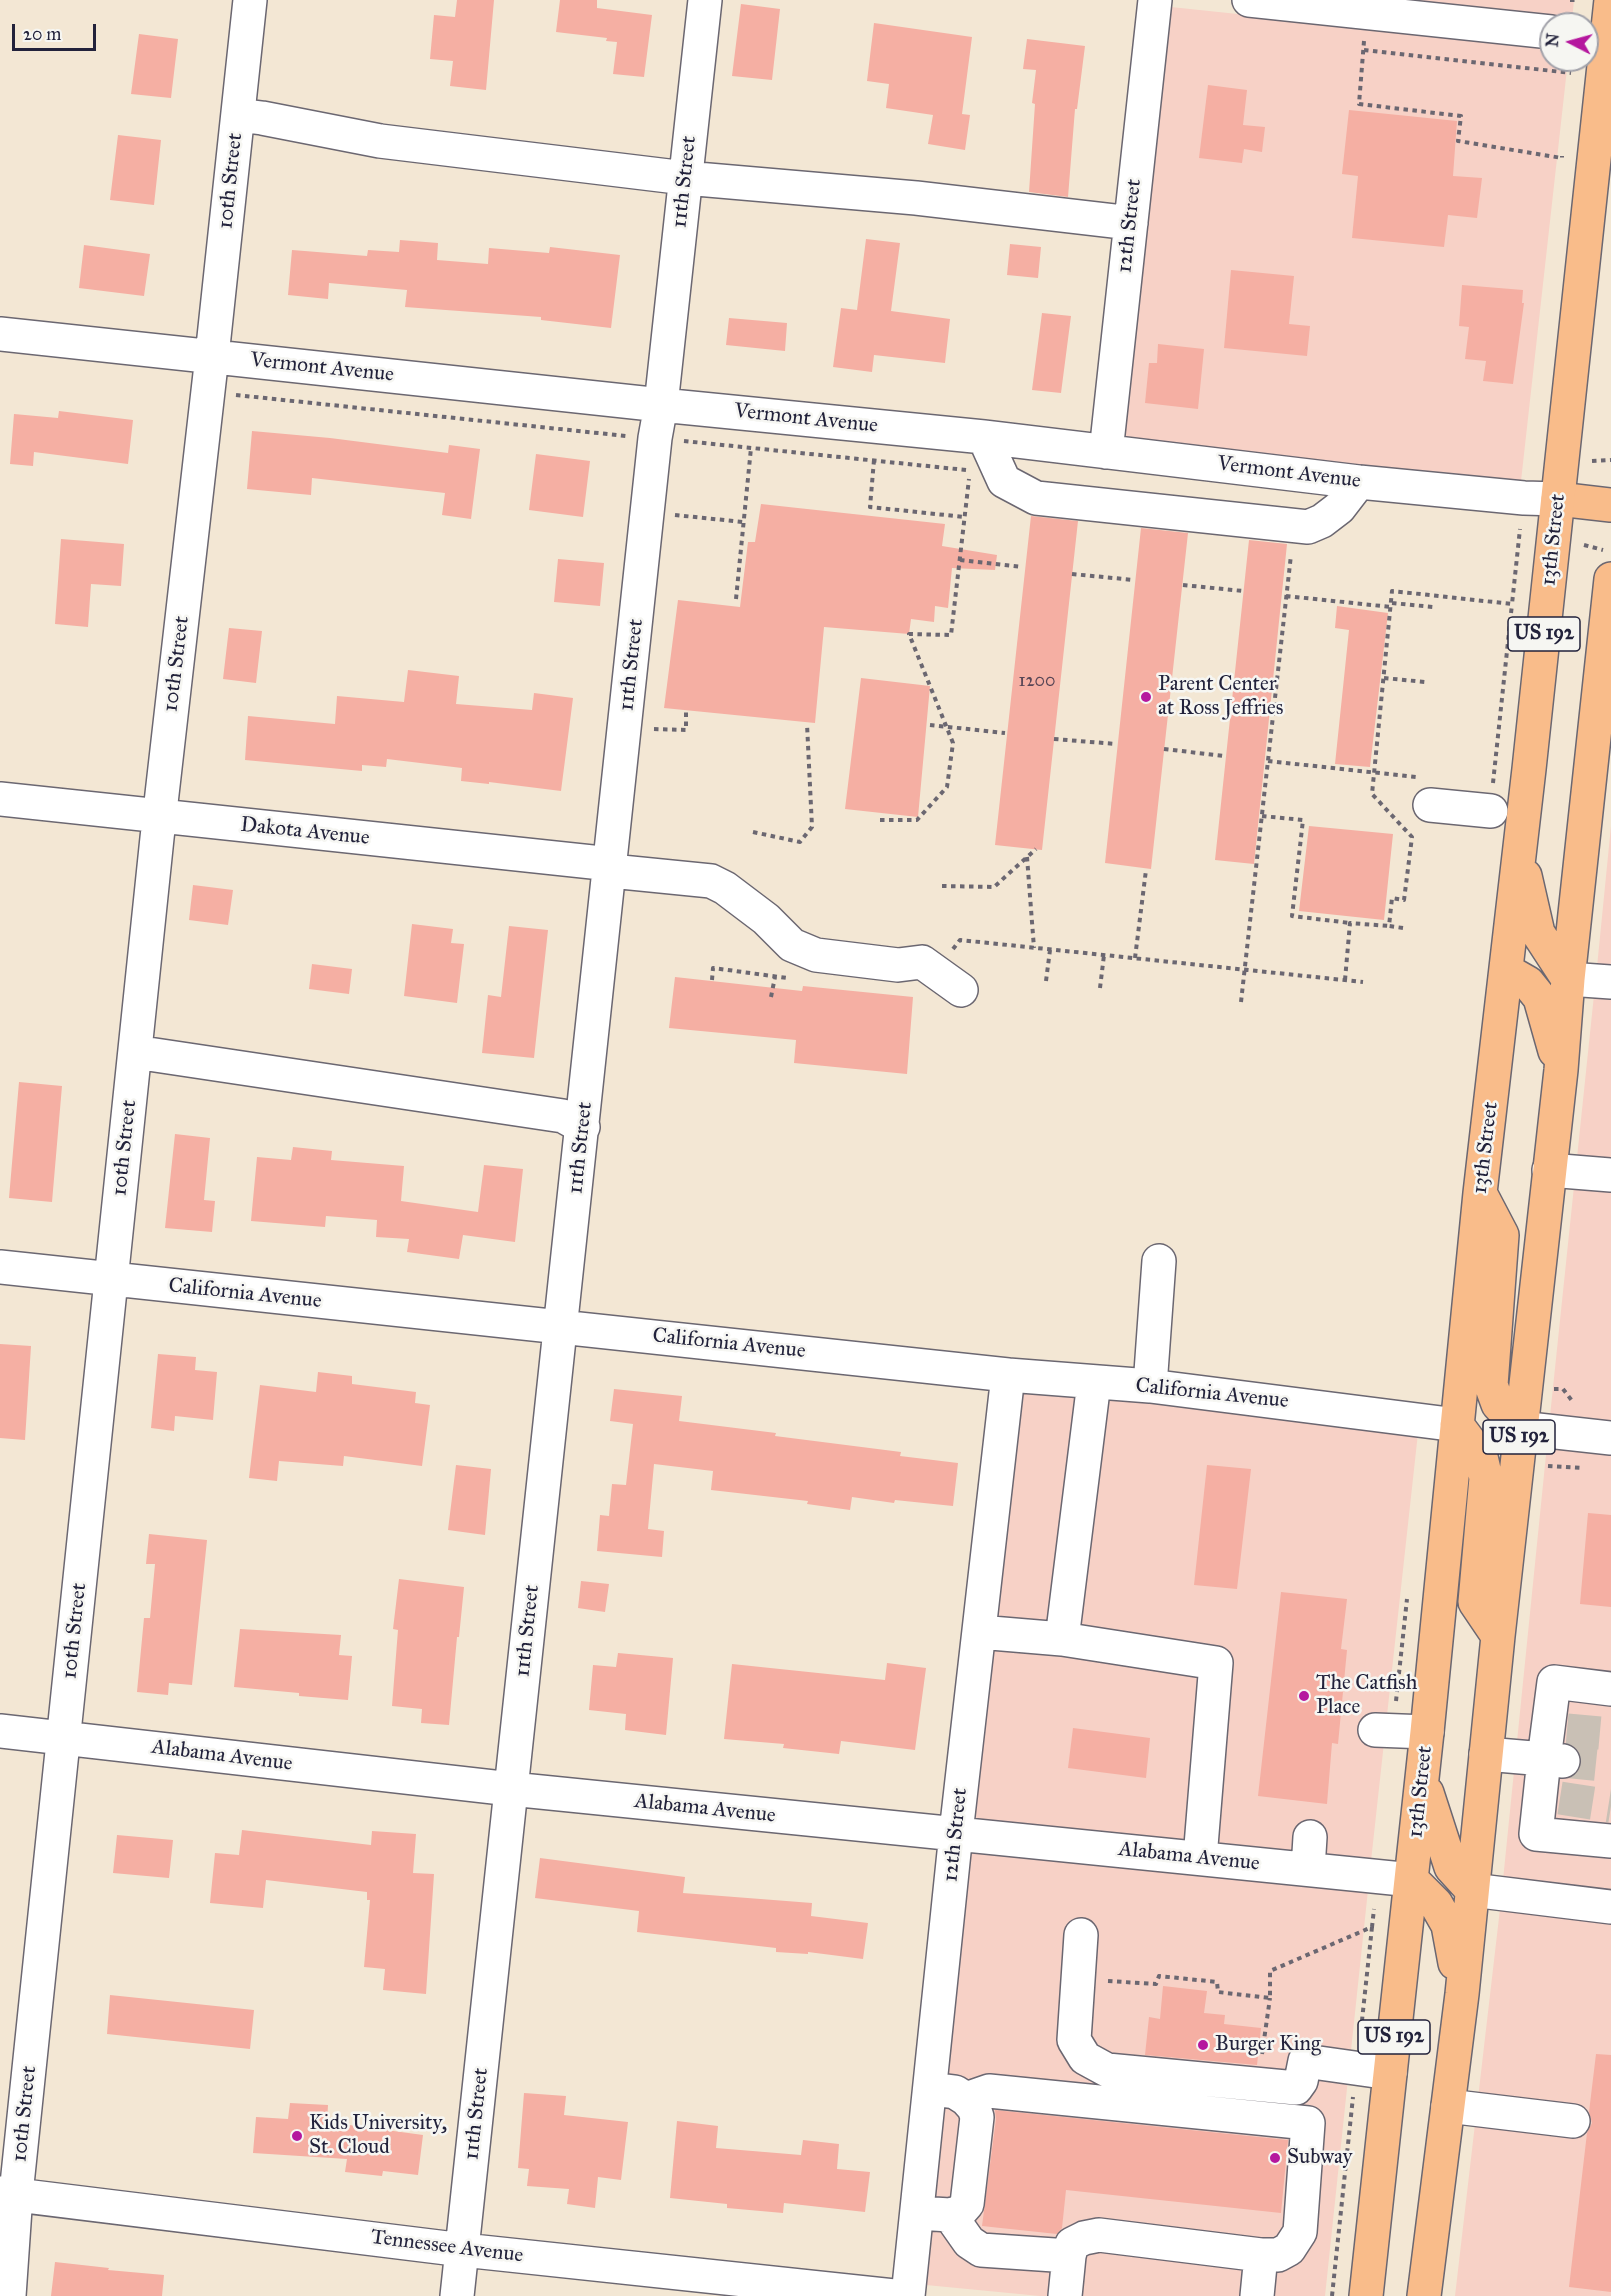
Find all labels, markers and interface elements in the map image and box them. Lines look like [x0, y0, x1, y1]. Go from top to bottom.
scale bar [15, 12, 99, 50]
north arrow [1539, 12, 1599, 72]
text: 20 m [23, 23, 61, 45]
text: N [1542, 33, 1563, 48]
street label: 10th Street [213, 132, 249, 230]
street label: 11th Street [668, 135, 702, 229]
street label: 12th Street [1113, 178, 1147, 274]
street label: Vermont Avenue [249, 348, 395, 388]
street label: Vermont Avenue [733, 399, 879, 439]
street label: Vermont Avenue [1216, 452, 1362, 494]
street label: 13th Street [1537, 493, 1571, 587]
street label: 10th Street [159, 615, 195, 713]
road number: US 192 [1508, 617, 1580, 651]
street label: 11th Street [615, 618, 649, 712]
house number: 1200 [1019, 671, 1055, 693]
place label: Parent Center at Ross Jeffries [1158, 672, 1283, 722]
marker: Parent Center at Ross Jeffries [1139, 690, 1153, 704]
street label: Dakota Avenue [239, 813, 371, 851]
street label: 10th Street [107, 1099, 143, 1197]
street label: 11th Street [564, 1101, 598, 1195]
street label: 13th Street [1468, 1101, 1504, 1195]
street label: California Avenue [167, 1273, 323, 1315]
street label: California Avenue [651, 1323, 807, 1365]
street label: California Avenue [1134, 1373, 1290, 1415]
road number: US 192 [1483, 1420, 1555, 1454]
street label: 10th Street [57, 1582, 93, 1680]
street label: 11th Street [511, 1584, 545, 1678]
place label: The Catfish Place [1316, 1671, 1417, 1721]
marker: The Catfish Place [1297, 1689, 1311, 1703]
street label: Alabama Avenue [150, 1735, 294, 1777]
street label: 13th Street [1404, 1745, 1438, 1839]
street label: 12th Street [939, 1787, 973, 1883]
street label: Alabama Avenue [633, 1789, 777, 1829]
street label: Alabama Avenue [1117, 1837, 1261, 1877]
road number: US 192 [1358, 2020, 1430, 2054]
place label: Burger King [1215, 2032, 1321, 2058]
marker: Burger King [1196, 2038, 1210, 2052]
street label: 10th Street [7, 2065, 43, 2163]
street label: 11th Street [460, 2067, 494, 2161]
place label: Kids University, St. Cloud [309, 2111, 447, 2161]
marker: Kids University, St. Cloud [290, 2129, 304, 2143]
place label: Subway [1287, 2145, 1352, 2171]
marker: Subway [1268, 2151, 1282, 2165]
street label: Tennessee Avenue [369, 2225, 525, 2269]

